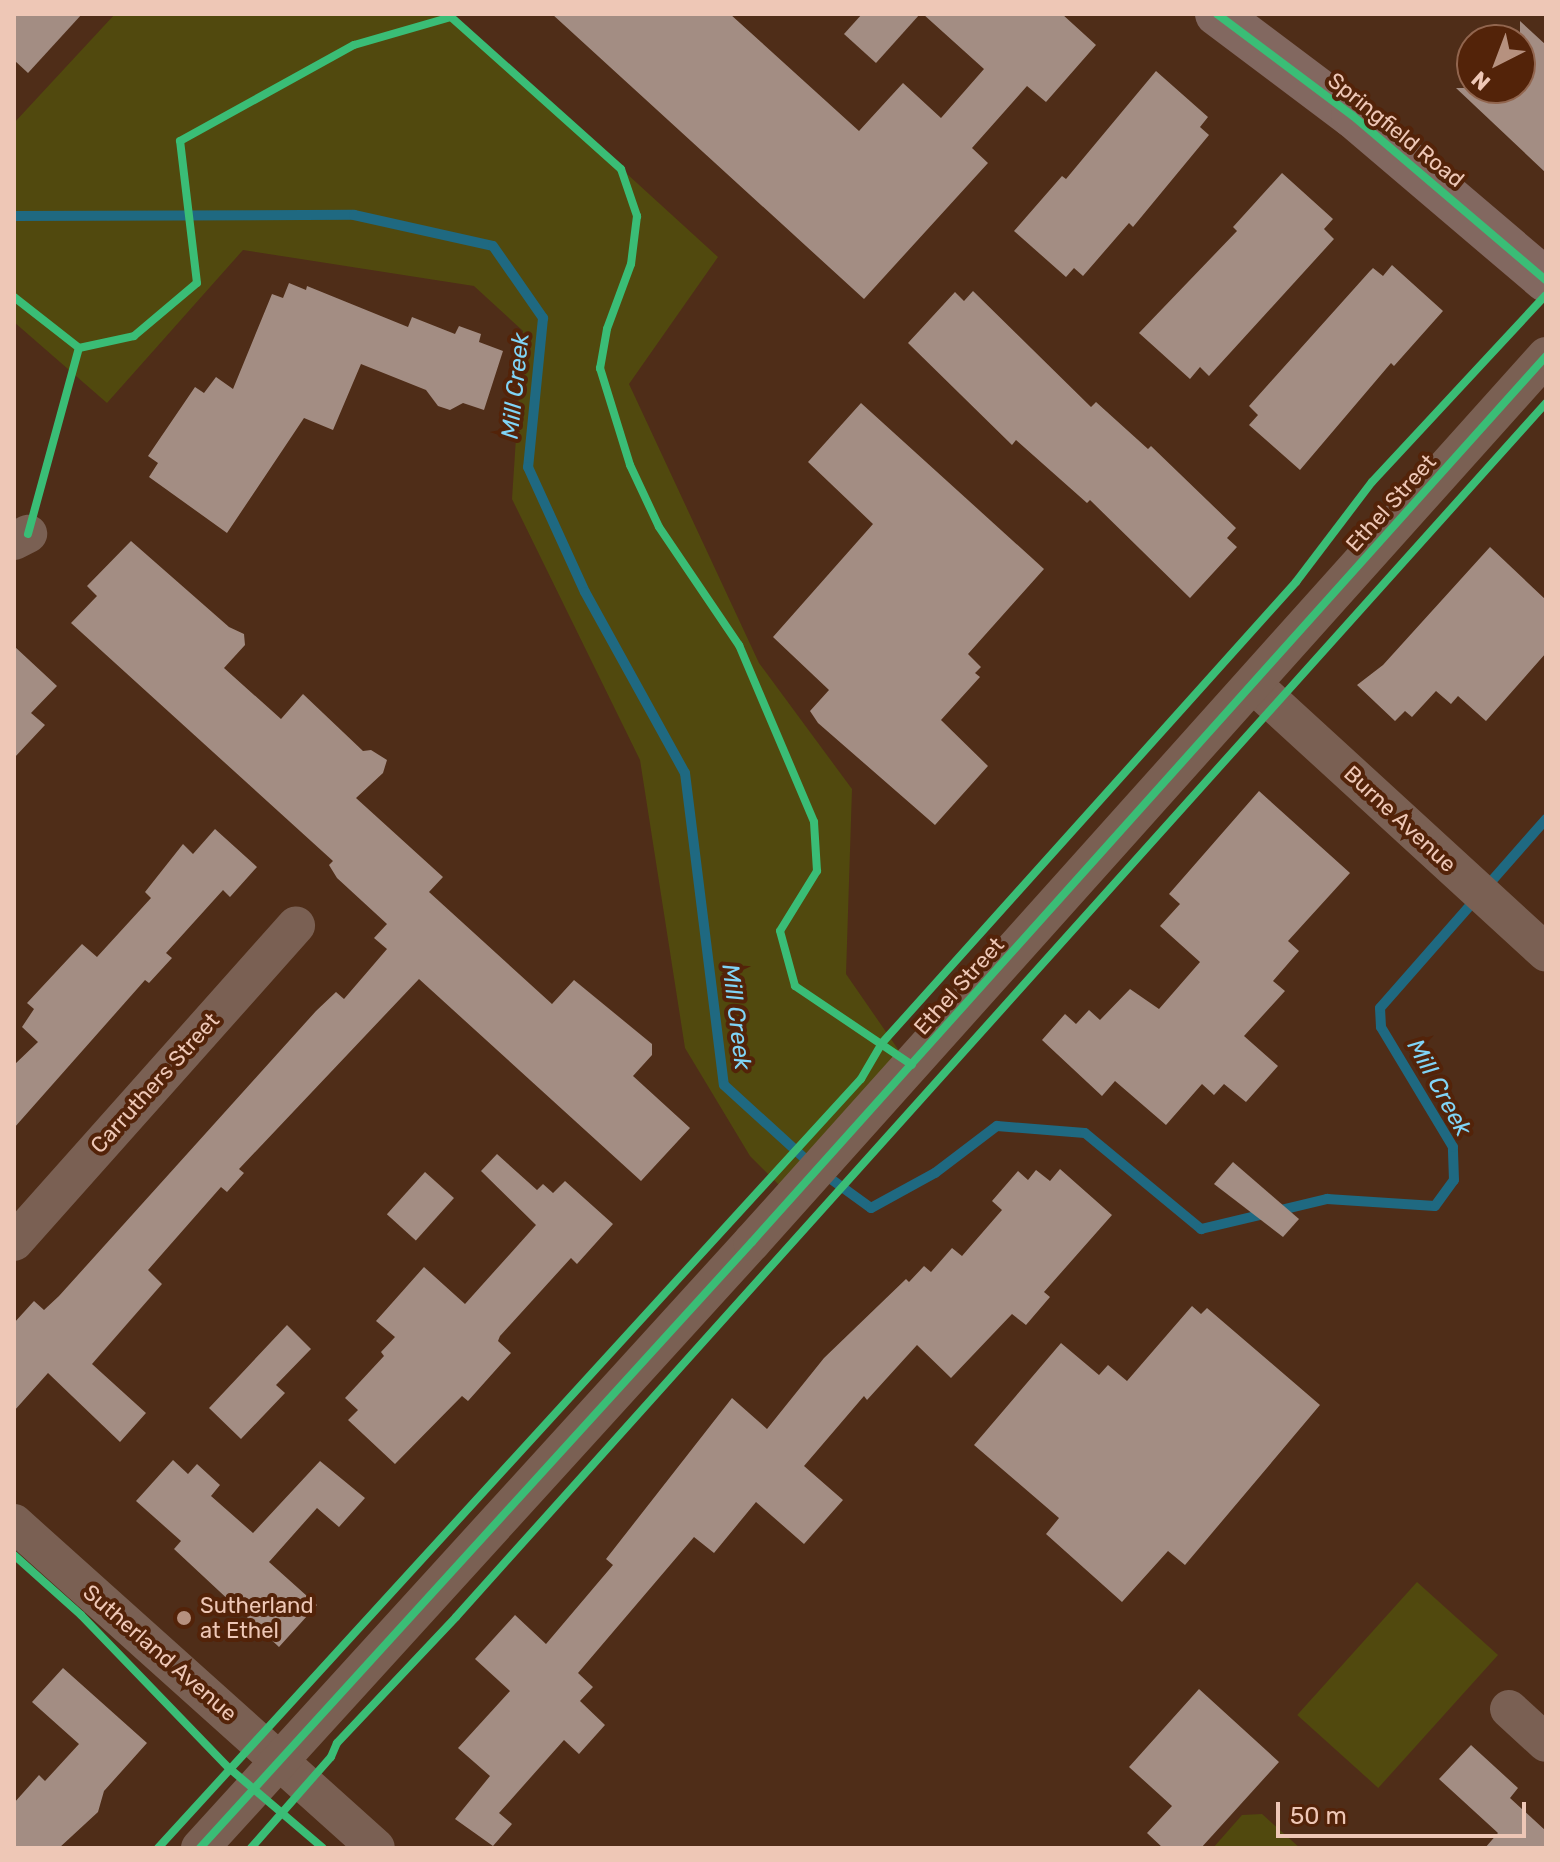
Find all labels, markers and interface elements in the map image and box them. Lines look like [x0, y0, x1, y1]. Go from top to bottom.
north arrow [1456, 24, 1536, 104]
text: N [1466, 65, 1496, 96]
street label: Springfield Road [1323, 67, 1469, 193]
water label: Mill Creek [496, 331, 536, 441]
street label: Ethel Street [1340, 449, 1442, 557]
street label: Burne Avenue [1338, 760, 1462, 878]
street label: Ethel Street [908, 932, 1010, 1040]
water label: Mill Creek [715, 962, 757, 1072]
street label: Carruthers Street [85, 1007, 225, 1159]
water label: Mill Creek [1401, 1034, 1477, 1142]
street label: Sutherland Avenue [77, 1579, 243, 1727]
place label: Sutherland at Ethel [200, 1592, 314, 1644]
marker: Sutherland at Ethel [175, 1609, 193, 1627]
scale bar [1280, 1786, 1530, 1836]
text: 50 m [1290, 1802, 1347, 1830]

